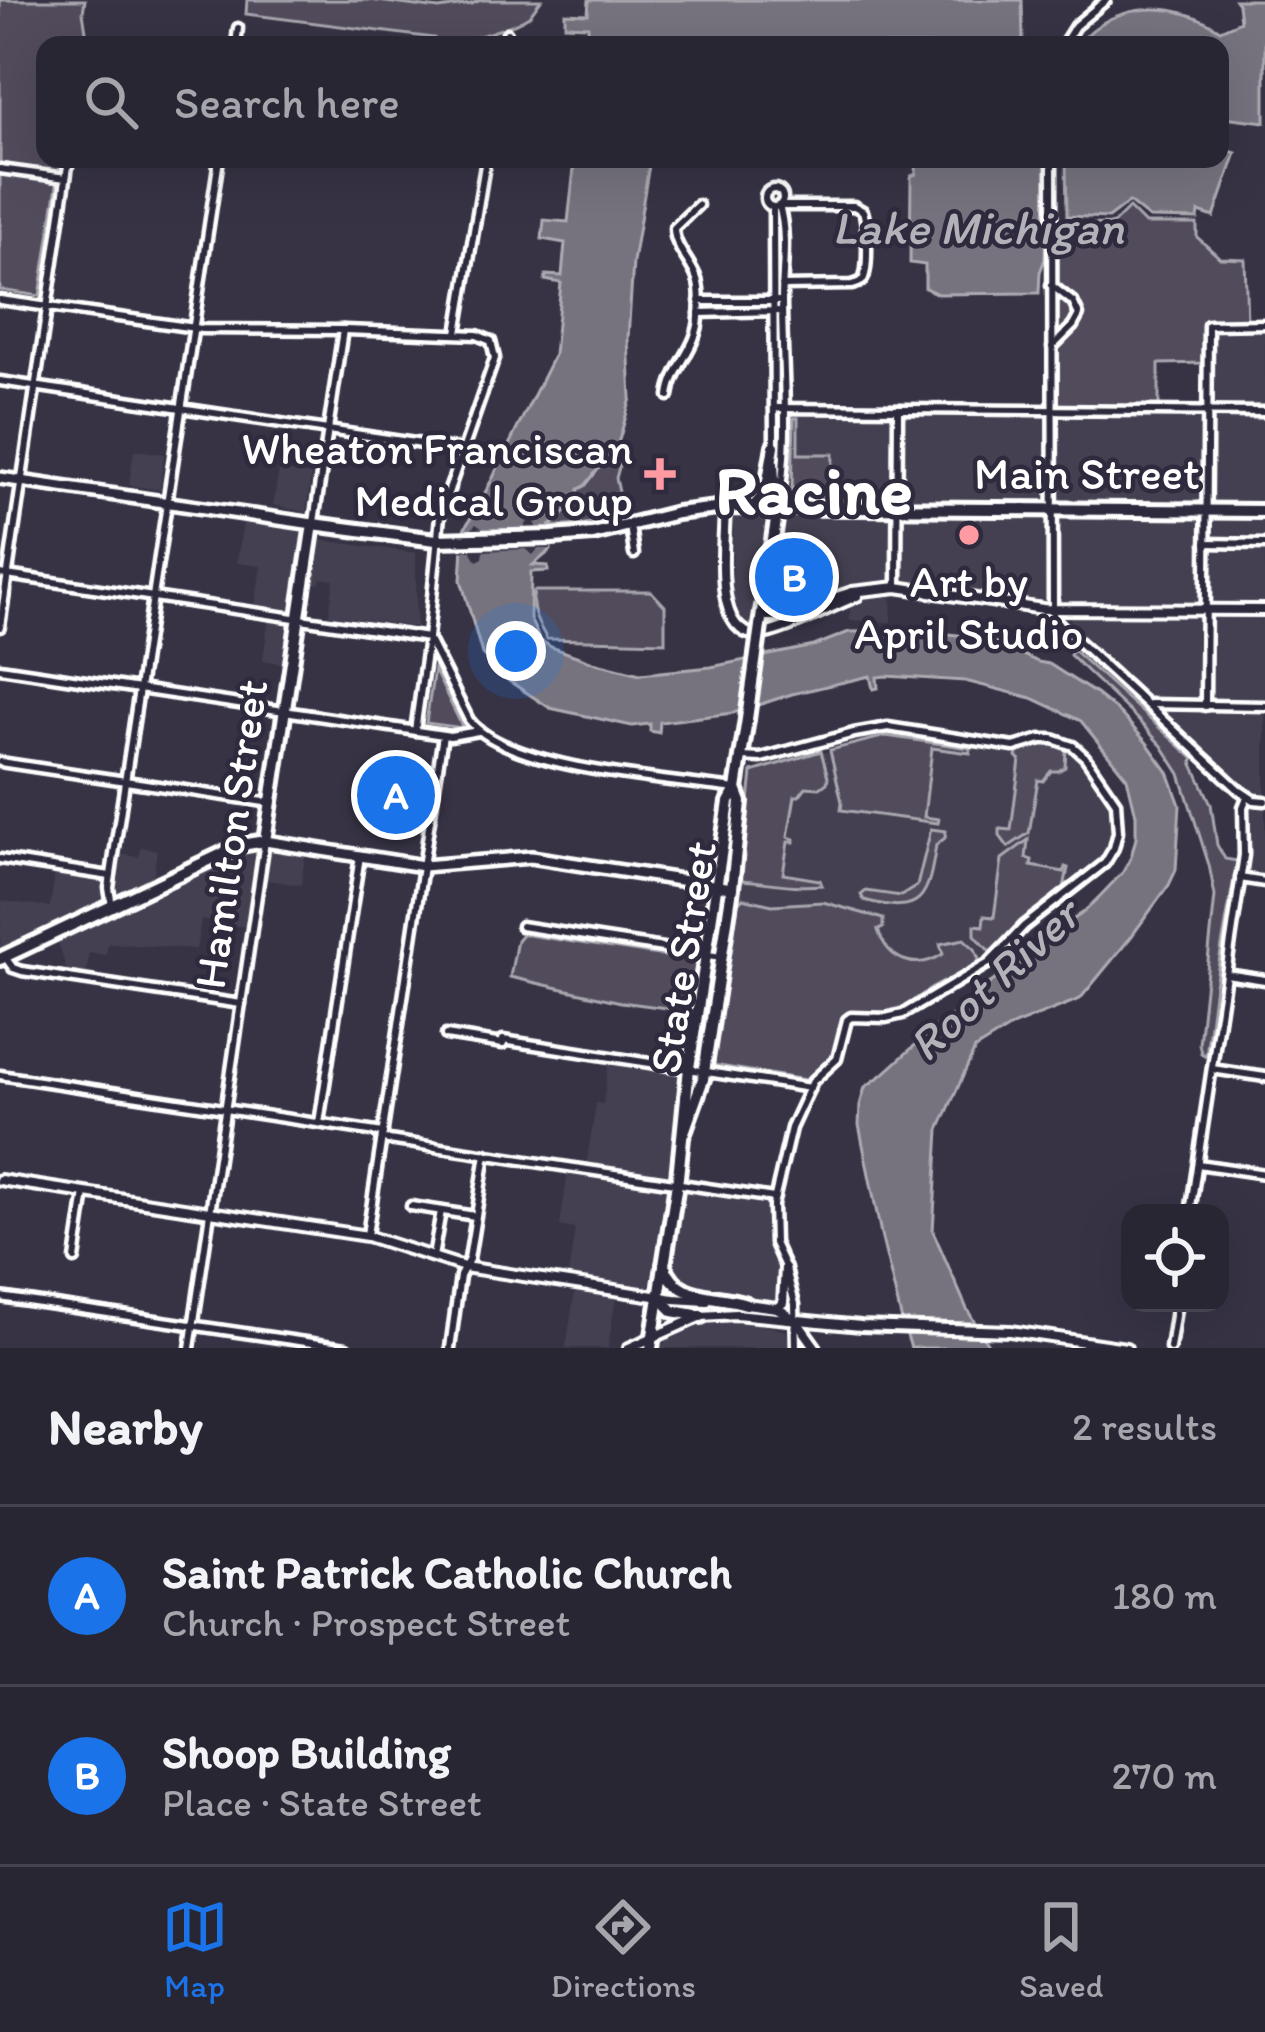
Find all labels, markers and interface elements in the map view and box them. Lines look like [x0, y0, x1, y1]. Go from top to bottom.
search box [36, 36, 1229, 168]
icon: search [78, 69, 144, 135]
text: Search here [174, 75, 400, 129]
water label: Lake Michigan [832, 198, 1124, 256]
place label: Wheaton Franciscan Medical Group [241, 421, 633, 527]
street label: Main Street [974, 446, 1200, 500]
district label: Racine [715, 448, 913, 531]
marker: Wheaton Franciscan Medical Group [644, 458, 676, 490]
marker: Art by April Studio [956, 522, 982, 548]
pin: B [755, 532, 833, 622]
place label: Art by April Studio [854, 554, 1084, 660]
your location [486, 621, 546, 681]
street label: Hamilton Street [182, 676, 278, 992]
pin: A [357, 750, 435, 840]
street label: State Street [637, 837, 727, 1077]
water label: Root River [895, 882, 1094, 1073]
map controls [1121, 1204, 1229, 1312]
button: locate [1121, 1204, 1229, 1312]
text: Nearby [48, 1396, 203, 1457]
text: 2 results [1072, 1403, 1217, 1450]
text: Saint Patrick Catholic Church [162, 1545, 732, 1599]
text: A [75, 1572, 99, 1619]
text: 180 m [1112, 1572, 1217, 1619]
text: Church · Prospect Street [162, 1599, 570, 1646]
text: Shoop Building [162, 1725, 451, 1779]
text: B [74, 1752, 100, 1799]
text: 270 m [1112, 1752, 1217, 1799]
text: Place · State Street [162, 1779, 482, 1826]
tab: Map [162, 1894, 228, 2005]
tab: Directions [551, 1894, 696, 2005]
tab: Saved [1019, 1894, 1103, 2005]

